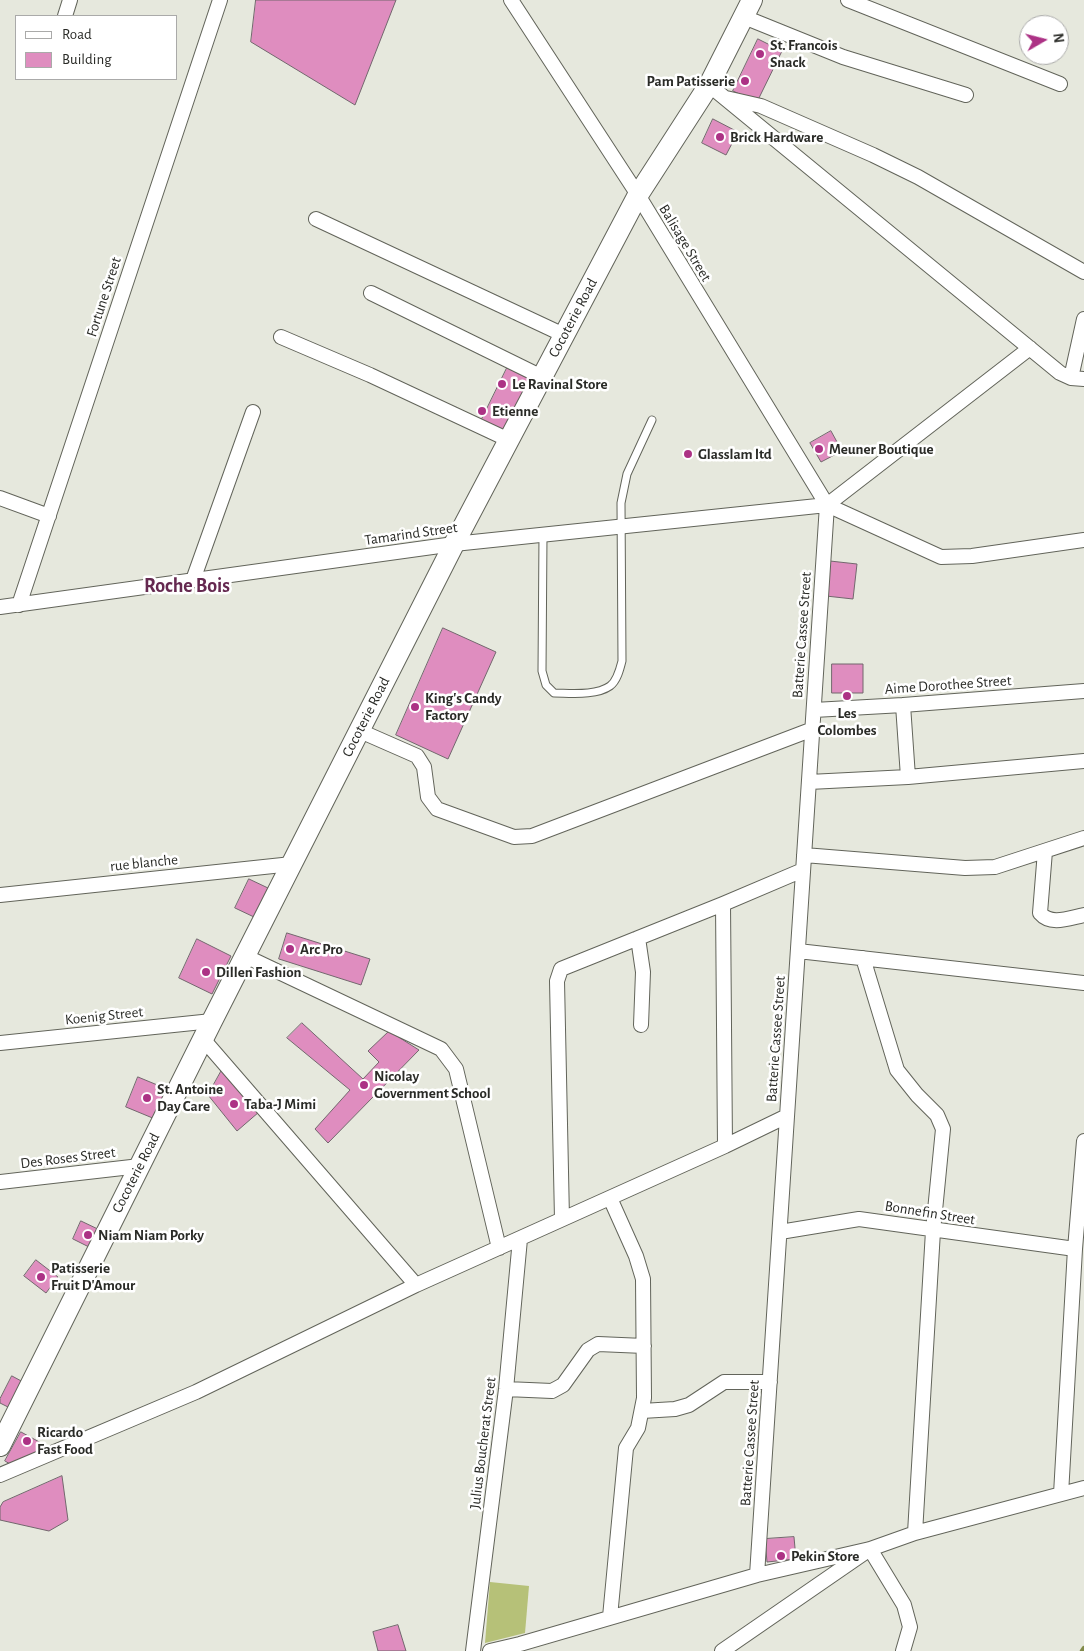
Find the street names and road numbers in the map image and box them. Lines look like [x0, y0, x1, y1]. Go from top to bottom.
street label: Balisage Street [655, 201, 715, 285]
street label: Fortune Street [83, 255, 125, 339]
street label: Cocoterie Road [545, 275, 601, 361]
street label: Tamarind Street [363, 519, 459, 549]
street label: Batterie Cassee Street [789, 571, 815, 699]
street label: Aime Dorothee Street [884, 672, 1012, 698]
street label: Cocoterie Road [338, 674, 394, 760]
street label: rue blanche [109, 850, 179, 876]
street label: Batterie Cassee Street [763, 975, 789, 1103]
street label: Koenig Street [64, 1003, 144, 1029]
street label: Cocoterie Road [108, 1130, 164, 1216]
street label: Des Roses Street [19, 1143, 117, 1173]
street label: Bonnefin Street [884, 1197, 976, 1229]
street label: Julius Boucherat Street [466, 1376, 500, 1510]
street label: Batterie Cassee Street [737, 1379, 763, 1507]

